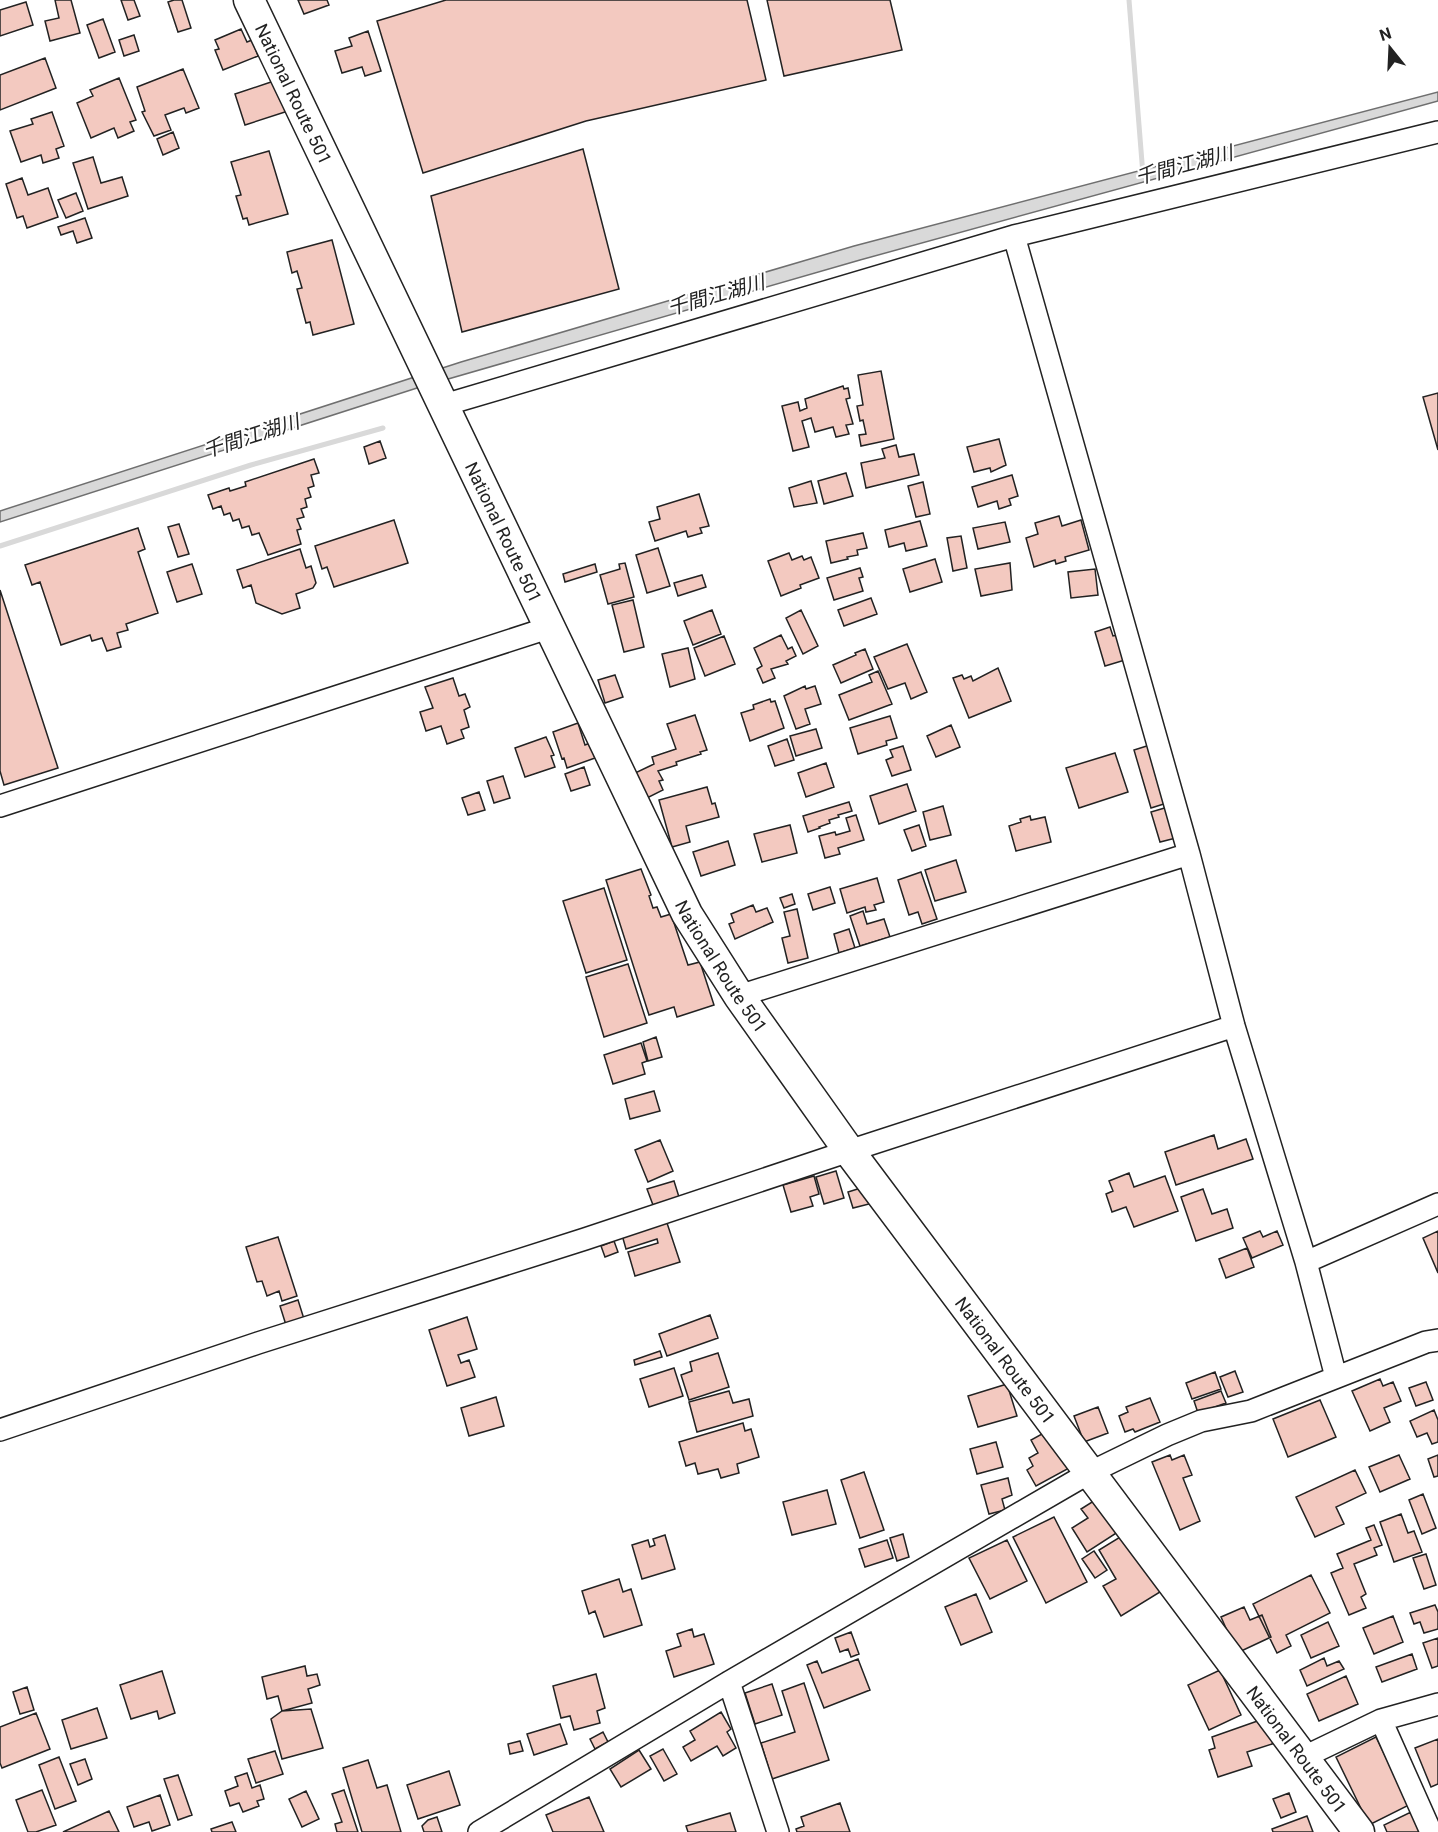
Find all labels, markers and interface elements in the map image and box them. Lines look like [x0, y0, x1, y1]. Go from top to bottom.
north arrow [1360, 18, 1420, 78]
street label: National Route 501 [251, 20, 337, 167]
text: N [1377, 23, 1394, 45]
water label: 千間江湖川 [1133, 140, 1237, 190]
water label: 千間江湖川 [665, 269, 769, 320]
water label: 千間江湖川 [200, 409, 304, 463]
street label: National Route 501 [461, 458, 547, 606]
street label: National Route 501 [671, 897, 772, 1036]
street label: National Route 501 [951, 1292, 1060, 1428]
street label: National Route 501 [1243, 1681, 1351, 1817]

